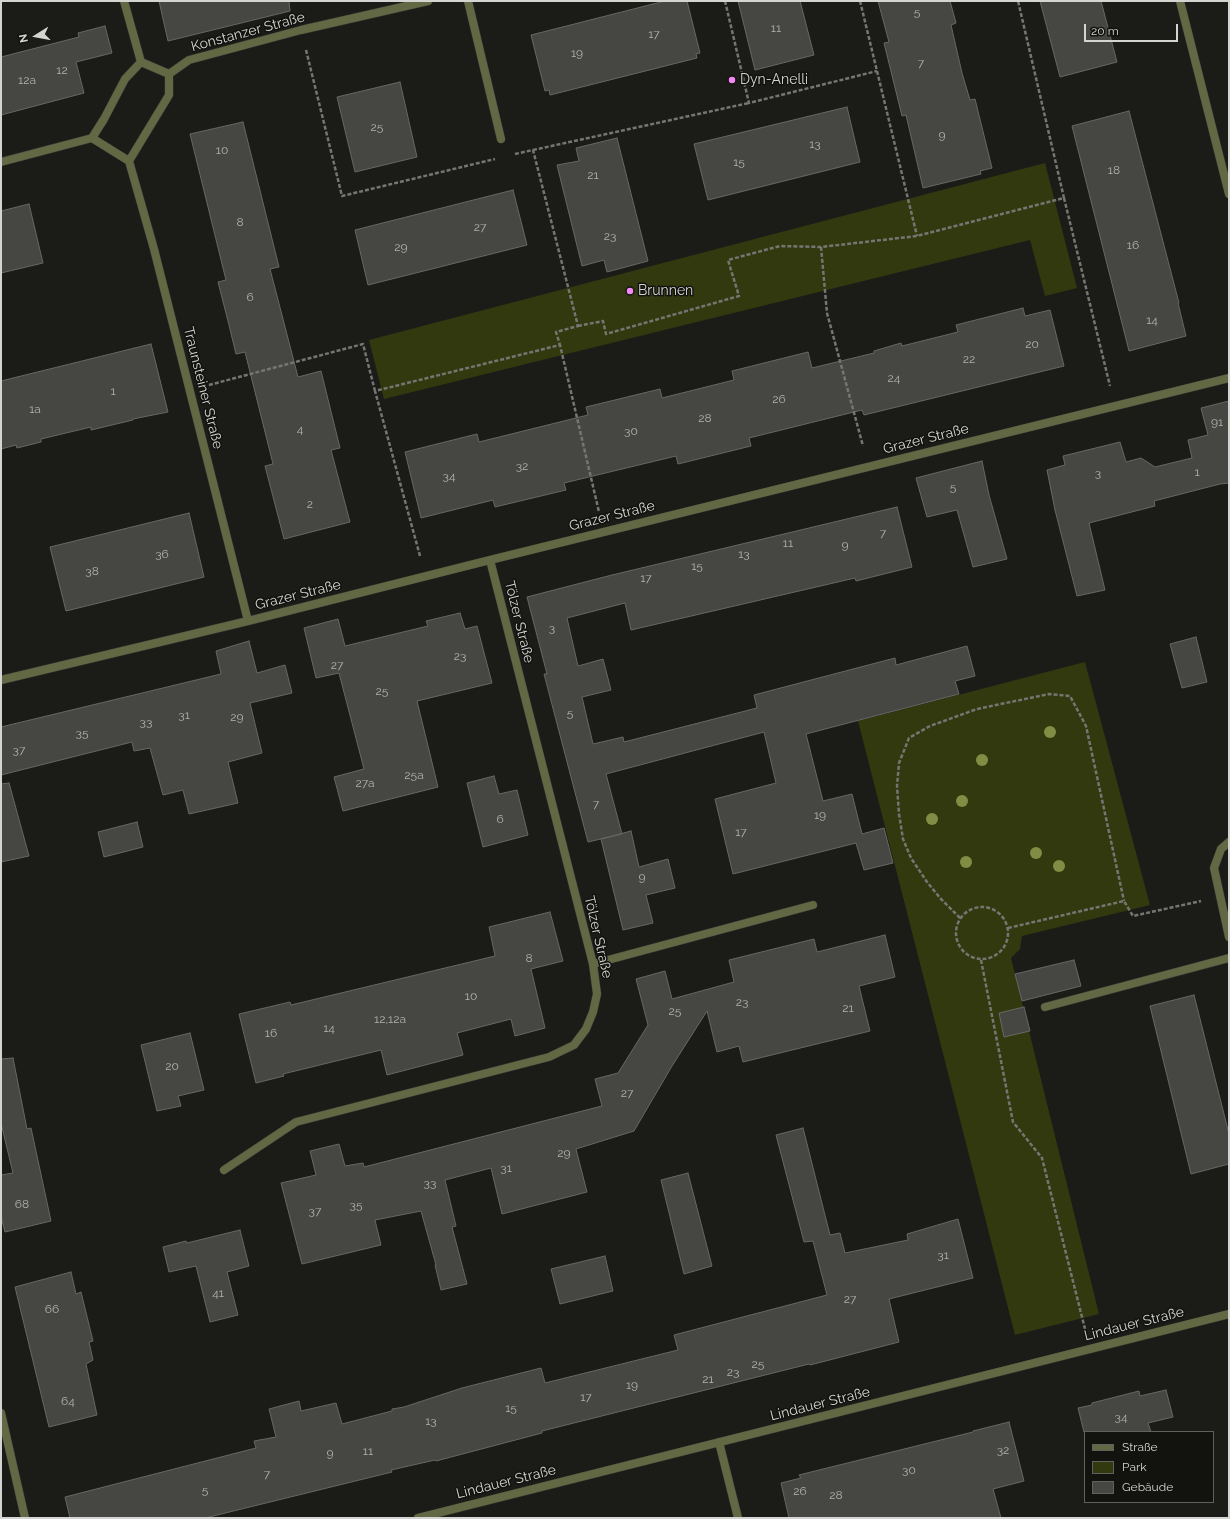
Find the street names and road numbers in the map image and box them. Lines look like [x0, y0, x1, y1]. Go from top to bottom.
street label: Konstanzer Straße [189, 9, 307, 55]
street label: Traunsteiner Straße [180, 325, 226, 451]
street label: Grazer Straße [882, 420, 970, 458]
street label: Grazer Straße [568, 497, 656, 535]
street label: Grazer Straße [254, 576, 342, 614]
street label: Tölzer Straße [501, 579, 537, 665]
street label: Tölzer Straße [580, 894, 616, 980]
street label: Lindauer Straße [1082, 1303, 1186, 1345]
street label: Lindauer Straße [768, 1383, 872, 1425]
street label: Lindauer Straße [454, 1461, 558, 1503]

